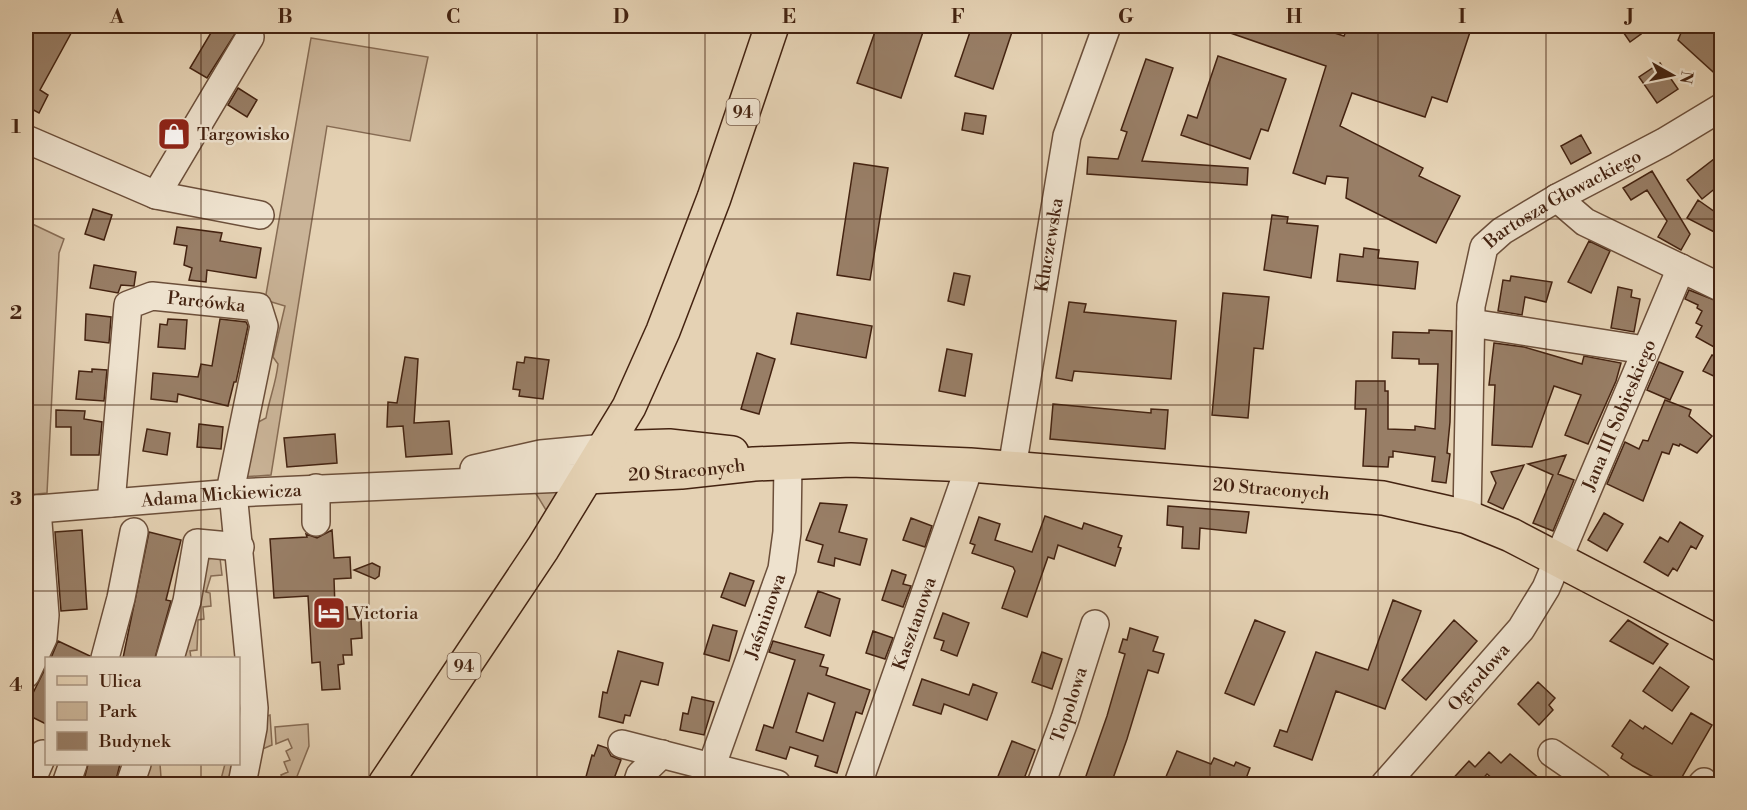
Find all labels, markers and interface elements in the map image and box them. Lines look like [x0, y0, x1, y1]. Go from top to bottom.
text: A [109, 5, 125, 30]
text: B [277, 5, 293, 30]
text: C [446, 5, 460, 30]
text: D [613, 5, 629, 30]
text: E [782, 5, 796, 30]
text: F [951, 5, 965, 30]
text: G [1118, 5, 1134, 30]
text: H [1286, 5, 1303, 30]
text: I [1458, 5, 1466, 30]
text: J [1623, 5, 1634, 30]
north arrow [1642, 45, 1702, 105]
text: N [1675, 69, 1697, 85]
road number: 94 [726, 99, 760, 125]
text: 1 [11, 115, 21, 140]
shop icon: Targowisko [156, 116, 192, 152]
place label: Targowisko [197, 123, 290, 146]
street label: Bartosza Głowackiego [1478, 145, 1646, 255]
street label: Kluczewska [1030, 195, 1069, 294]
street label: Parcówka [166, 287, 247, 318]
text: 2 [10, 301, 22, 326]
street label: Jana III Sobieskiego [1577, 336, 1662, 495]
street label: 20 Straconych [628, 454, 747, 487]
street label: 20 Straconych [1212, 473, 1331, 506]
street label: Adama Mickiewicza [139, 479, 303, 513]
text: 3 [10, 487, 22, 512]
street label: Jaśminowa [740, 570, 792, 663]
street label: Kasztanowa [888, 573, 942, 674]
hotel icon: Victoria [311, 595, 347, 631]
place label: Victoria [351, 602, 419, 625]
street label: Ogrodowa [1443, 638, 1516, 716]
road number: 94 [448, 653, 480, 679]
legend [45, 657, 240, 765]
street label: Topolowa [1046, 663, 1093, 746]
text: Ulica [99, 670, 143, 693]
text: 4 [9, 673, 23, 698]
text: Park [99, 700, 138, 723]
text: Budynek [98, 730, 172, 753]

